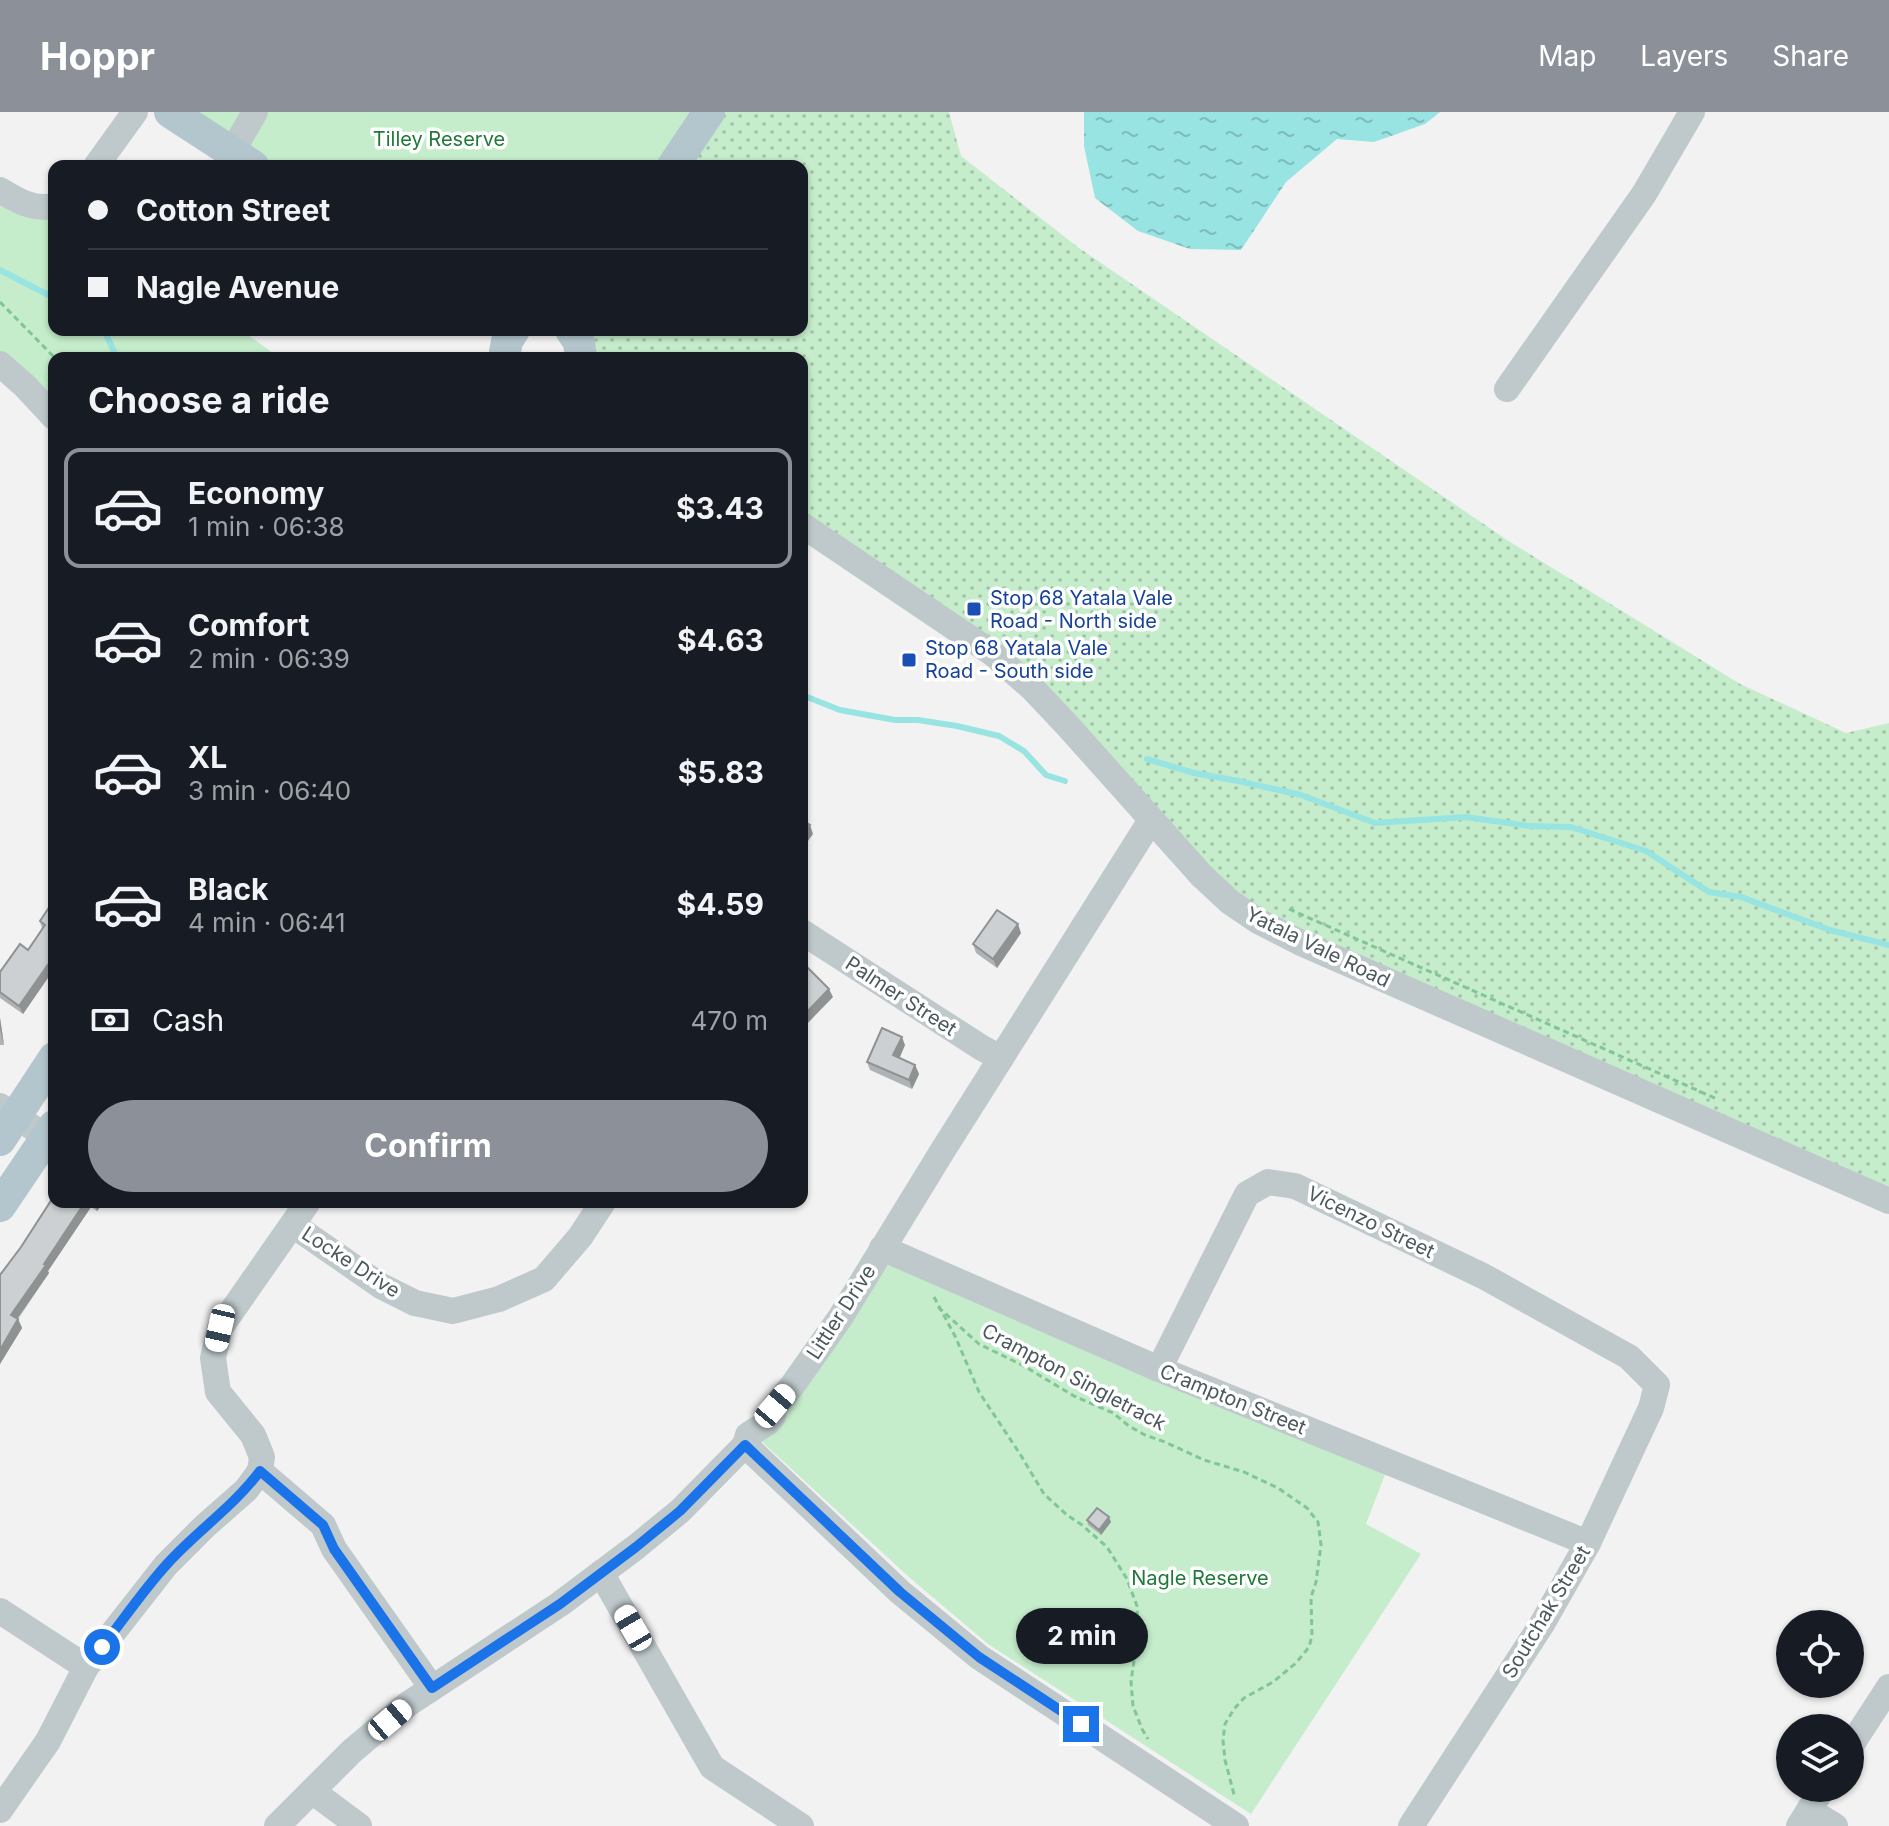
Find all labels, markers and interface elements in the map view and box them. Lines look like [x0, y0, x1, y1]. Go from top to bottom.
text: Hoppr [40, 33, 155, 79]
text: Map [1538, 39, 1596, 73]
text: Layers [1640, 39, 1728, 73]
text: Share [1772, 39, 1849, 73]
park label: Tilley Reserve [373, 127, 505, 151]
text: Cotton Street [136, 192, 330, 228]
text: Nagle Avenue [136, 269, 339, 305]
text: Choose a ride [88, 378, 330, 422]
icon: car [92, 472, 164, 544]
text: Economy [188, 475, 324, 511]
text: $3.43 [676, 490, 764, 526]
text: 1 min · 06:38 [188, 511, 345, 542]
place label: Stop 68 Yatala Vale Road - North side [990, 586, 1173, 633]
marker: Stop 68 Yatala Vale Road - North side [965, 600, 983, 618]
icon: car [92, 604, 164, 676]
text: Comfort [188, 607, 309, 643]
text: $4.63 [677, 622, 764, 658]
place label: Stop 68 Yatala Vale Road - South side [925, 636, 1108, 683]
text: 2 min · 06:39 [188, 643, 350, 674]
marker: Stop 68 Yatala Vale Road - South side [900, 651, 918, 669]
icon: car [92, 736, 164, 808]
text: XL [188, 739, 227, 775]
text: $5.83 [678, 754, 764, 790]
text: 3 min · 06:40 [188, 775, 351, 806]
icon: car [92, 868, 164, 940]
text: Black [188, 871, 268, 907]
text: $4.59 [677, 886, 764, 922]
street label: Yatala Vale Road [1242, 902, 1394, 992]
text: 4 min · 06:41 [188, 907, 346, 938]
street label: Palmer Street [841, 951, 961, 1041]
icon: cash [88, 998, 132, 1042]
text: Cash [152, 1002, 224, 1038]
text: 470 m [690, 1005, 768, 1036]
button: Confirm [88, 1100, 768, 1192]
street label: Vicenzo Street [1304, 1181, 1439, 1263]
street label: Locke Drive [297, 1221, 405, 1303]
street label: Littler Drive [802, 1260, 880, 1364]
car [203, 1302, 237, 1354]
street label: Crampton Singletrack [978, 1318, 1170, 1436]
street label: Crampton Street [1156, 1359, 1310, 1439]
car [750, 1380, 800, 1432]
street label: Soutchak Street [1497, 1541, 1595, 1683]
park label: Nagle Reserve [1131, 1566, 1269, 1590]
car [611, 1601, 655, 1655]
callout: 2 min [1015, 1608, 1147, 1664]
map controls [1776, 1610, 1864, 1802]
button: locate [1776, 1610, 1864, 1698]
text: 2 min [1047, 1620, 1117, 1651]
route start [84, 1629, 120, 1665]
car [364, 1695, 416, 1745]
route end [1063, 1706, 1099, 1742]
button: layers [1776, 1714, 1864, 1802]

